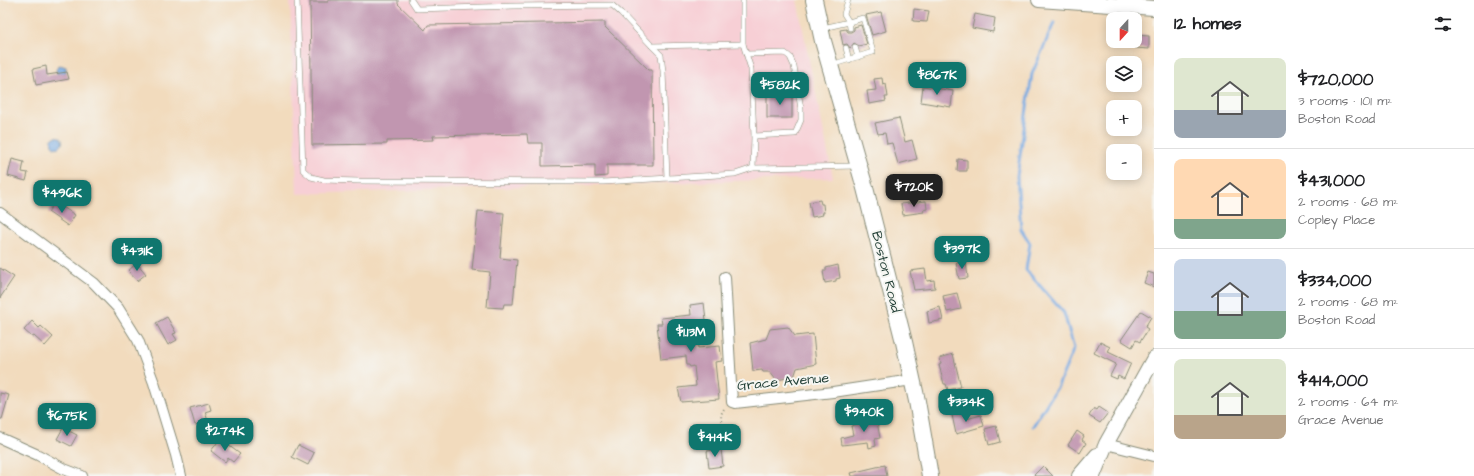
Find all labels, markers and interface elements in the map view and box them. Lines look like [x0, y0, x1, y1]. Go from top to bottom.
north arrow [1106, 12, 1142, 48]
map controls [1106, 12, 1142, 180]
text: 12 homes [1174, 12, 1242, 36]
icon: filters [1432, 13, 1454, 35]
button: layers [1106, 56, 1142, 92]
pin: $867K [909, 62, 965, 96]
text: $867K [917, 66, 957, 84]
text: $720,000 [1298, 68, 1374, 92]
pin: $582K [752, 72, 808, 106]
icon: home [1206, 74, 1254, 122]
text: $582K [760, 76, 800, 94]
text: 3 rooms · 101 m² [1298, 92, 1392, 110]
button: + [1106, 100, 1142, 136]
text: Boston Road [1298, 110, 1375, 128]
button: − [1106, 144, 1142, 180]
text: $431,000 [1298, 169, 1365, 193]
pin: $720K [886, 174, 942, 208]
icon: home [1206, 175, 1254, 223]
text: $720K [895, 178, 933, 196]
pin: $496K [34, 180, 90, 214]
text: $496K [42, 184, 82, 202]
text: 2 rooms · 68 m² [1298, 193, 1398, 211]
text: Copley Place [1298, 211, 1375, 229]
street label: Boston Road [866, 229, 906, 315]
pin: $397K [934, 236, 990, 270]
pin: $431K [109, 238, 165, 272]
text: $397K [943, 240, 981, 258]
text: $431K [121, 242, 153, 260]
text: $334,000 [1298, 269, 1372, 293]
icon: home [1206, 275, 1254, 323]
text: 2 rooms · 68 m² [1298, 293, 1398, 311]
text: Boston Road [1298, 311, 1375, 329]
pin: $1.13M [658, 319, 724, 353]
text: $1.13M [676, 323, 706, 341]
street label: Grace Avenue [736, 368, 830, 396]
text: $414,000 [1298, 369, 1368, 393]
icon: home [1206, 375, 1254, 423]
pin: $334K [938, 389, 994, 423]
text: $334K [947, 393, 985, 411]
text: 2 rooms · 64 m² [1298, 393, 1399, 411]
pin: $940K [836, 399, 892, 433]
pin: $675K [39, 403, 95, 437]
text: $940K [844, 403, 884, 421]
text: $675K [47, 407, 87, 425]
text: Grace Avenue [1298, 411, 1384, 429]
pin: $274K [197, 418, 253, 452]
text: $274K [205, 422, 245, 440]
pin: $414K [687, 424, 743, 458]
text: $414K [698, 428, 732, 446]

